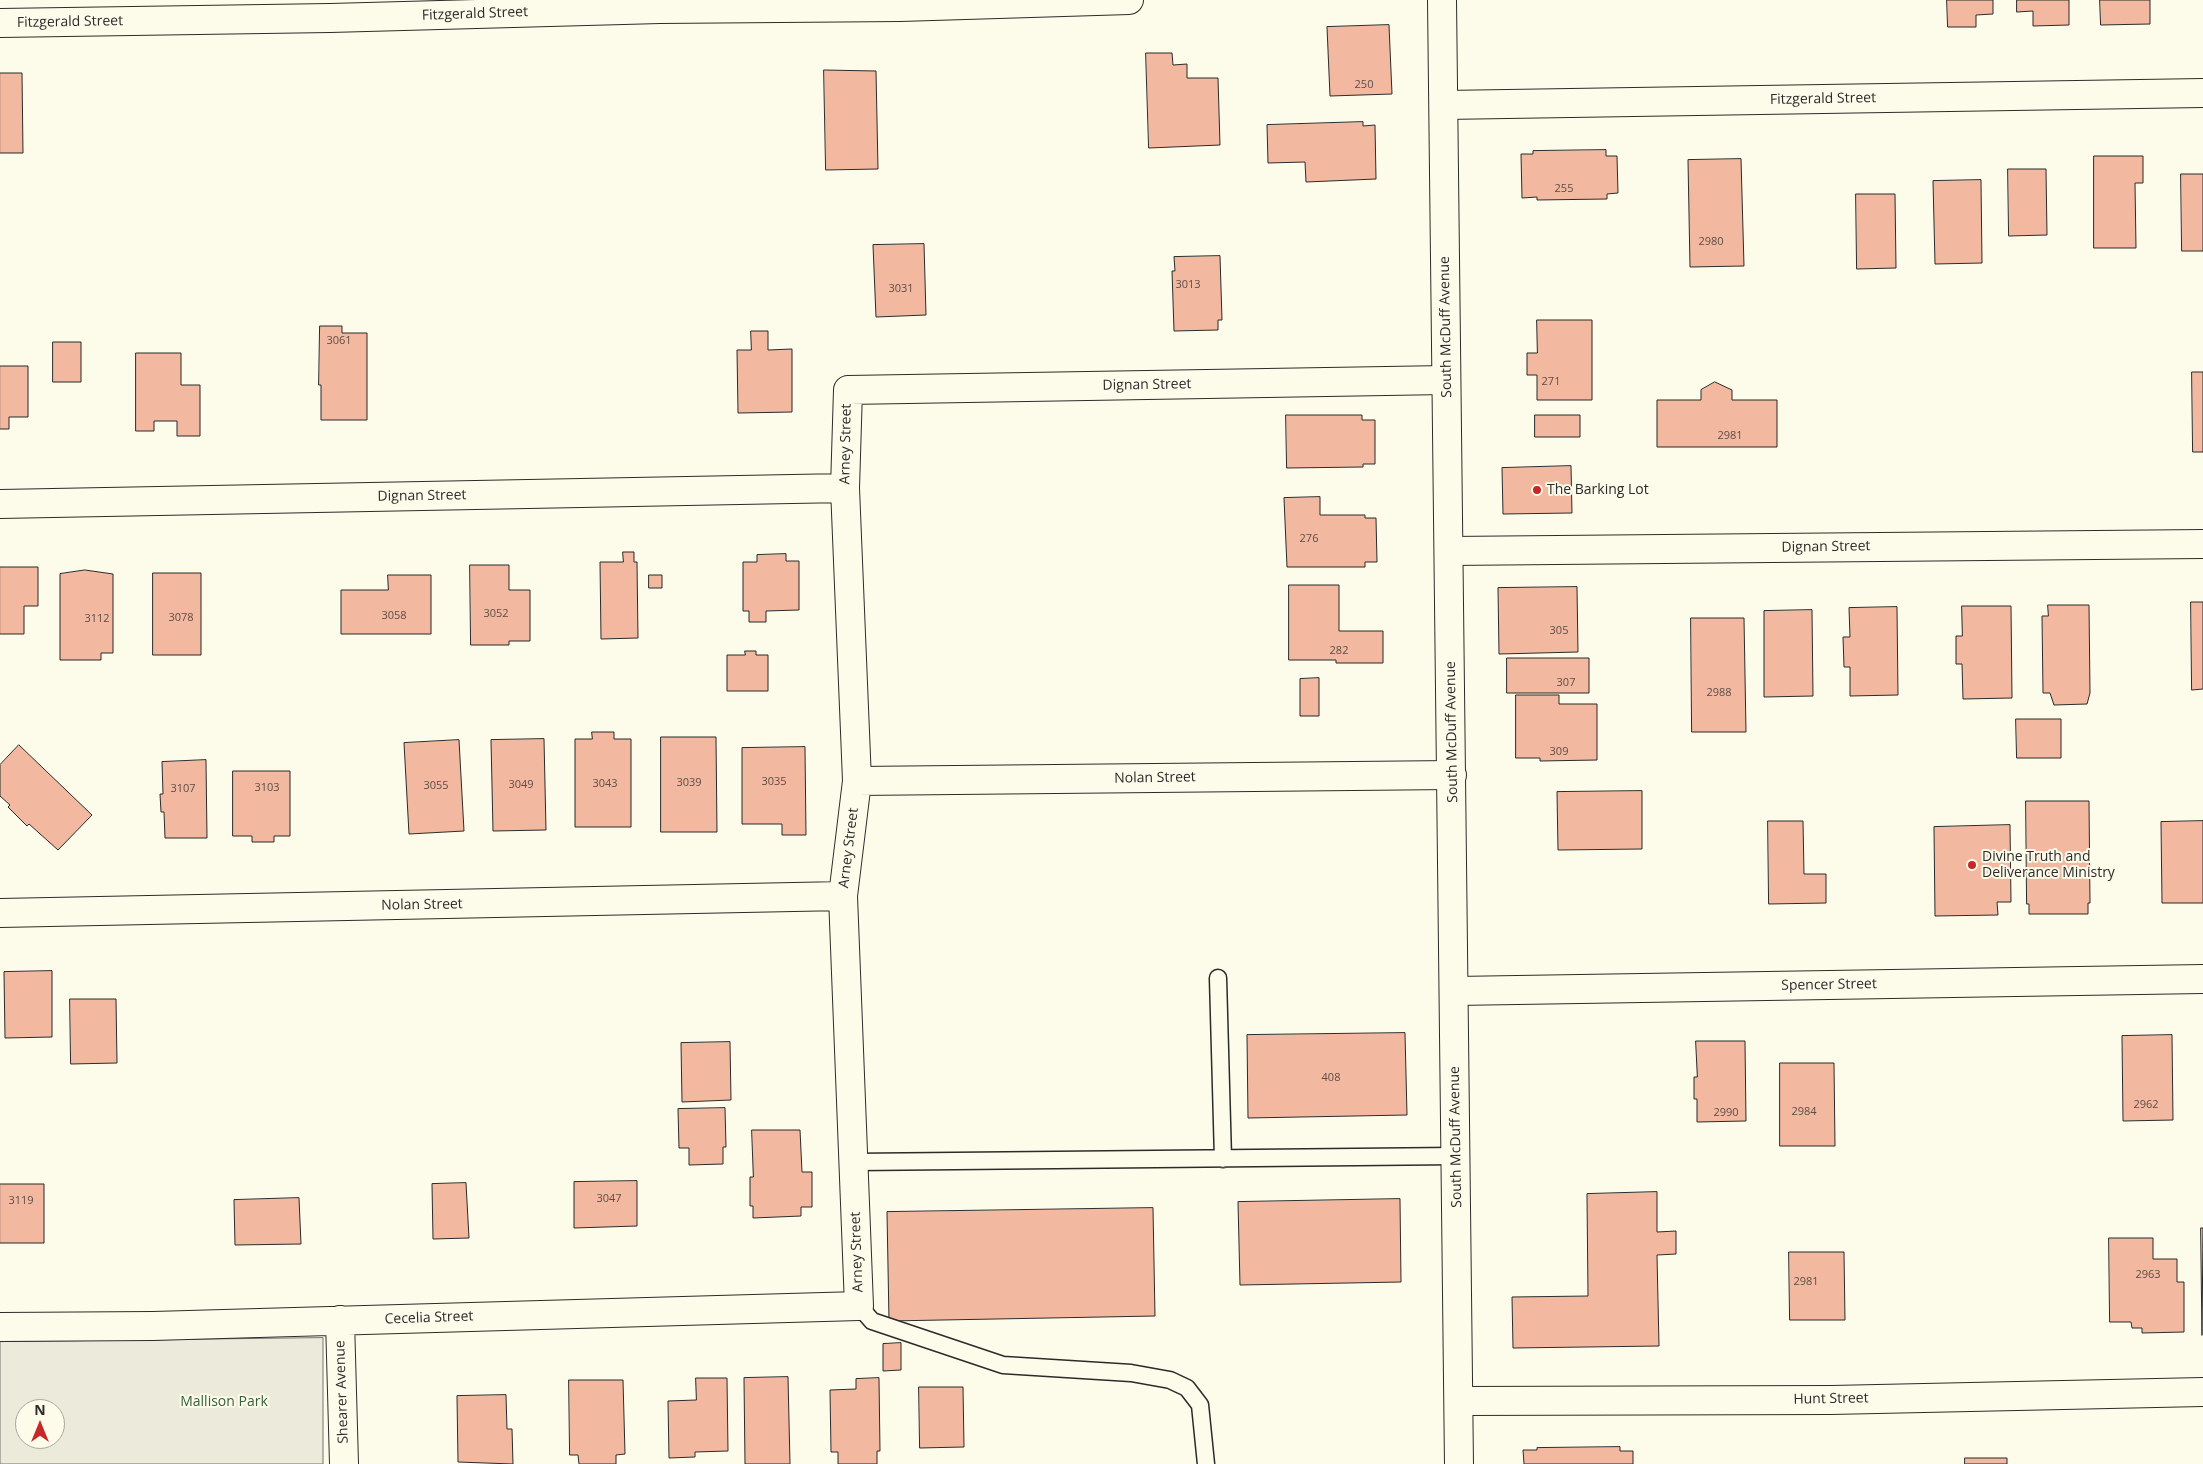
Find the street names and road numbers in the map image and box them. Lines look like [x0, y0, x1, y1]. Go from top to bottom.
street label: Fitzgerald Street [422, 4, 528, 24]
street label: Fitzgerald Street [17, 13, 123, 31]
street label: Fitzgerald Street [1770, 90, 1876, 108]
street label: South McDuff Avenue [1436, 256, 1456, 398]
street label: Dignan Street [1102, 376, 1192, 394]
street label: Arney Street [837, 403, 855, 485]
street label: Dignan Street [377, 487, 467, 505]
street label: Dignan Street [1781, 538, 1871, 556]
street label: South McDuff Avenue [1442, 661, 1462, 803]
street label: Nolan Street [1114, 769, 1196, 787]
street label: Arney Street [836, 807, 862, 889]
street label: Nolan Street [381, 896, 463, 914]
street label: Spencer Street [1781, 976, 1877, 994]
street label: South McDuff Avenue [1446, 1066, 1466, 1208]
street label: Arney Street [847, 1211, 867, 1293]
street label: Cecelia Street [384, 1308, 474, 1328]
street label: Shearer Avenue [332, 1340, 352, 1444]
street label: Hunt Street [1793, 1390, 1869, 1408]

